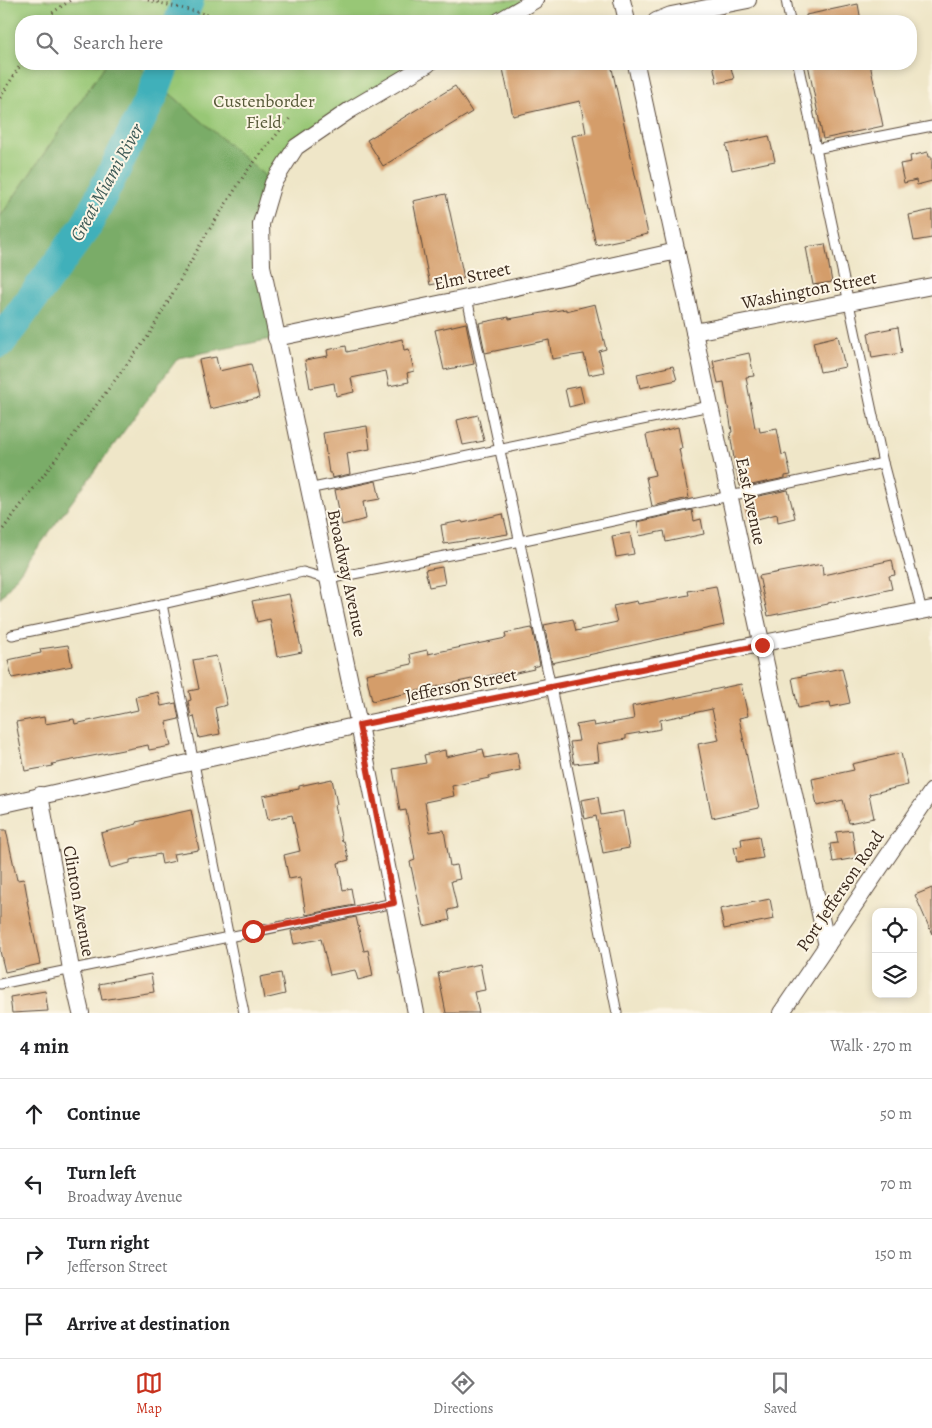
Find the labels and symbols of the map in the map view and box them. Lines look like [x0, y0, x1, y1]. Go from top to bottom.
park label: Custenborder Field [213, 89, 315, 134]
water label: Great Miami River [64, 118, 151, 246]
street label: Elm Street [431, 256, 513, 296]
street label: Washington Street [738, 265, 879, 315]
street label: East Avenue [730, 455, 772, 547]
street label: Broadway Avenue [322, 507, 372, 639]
route end [751, 634, 774, 657]
street label: Jefferson Street [403, 662, 519, 708]
street label: Port Jefferson Road [791, 826, 889, 956]
street label: Clinton Avenue [57, 843, 101, 959]
route start [242, 920, 265, 943]

